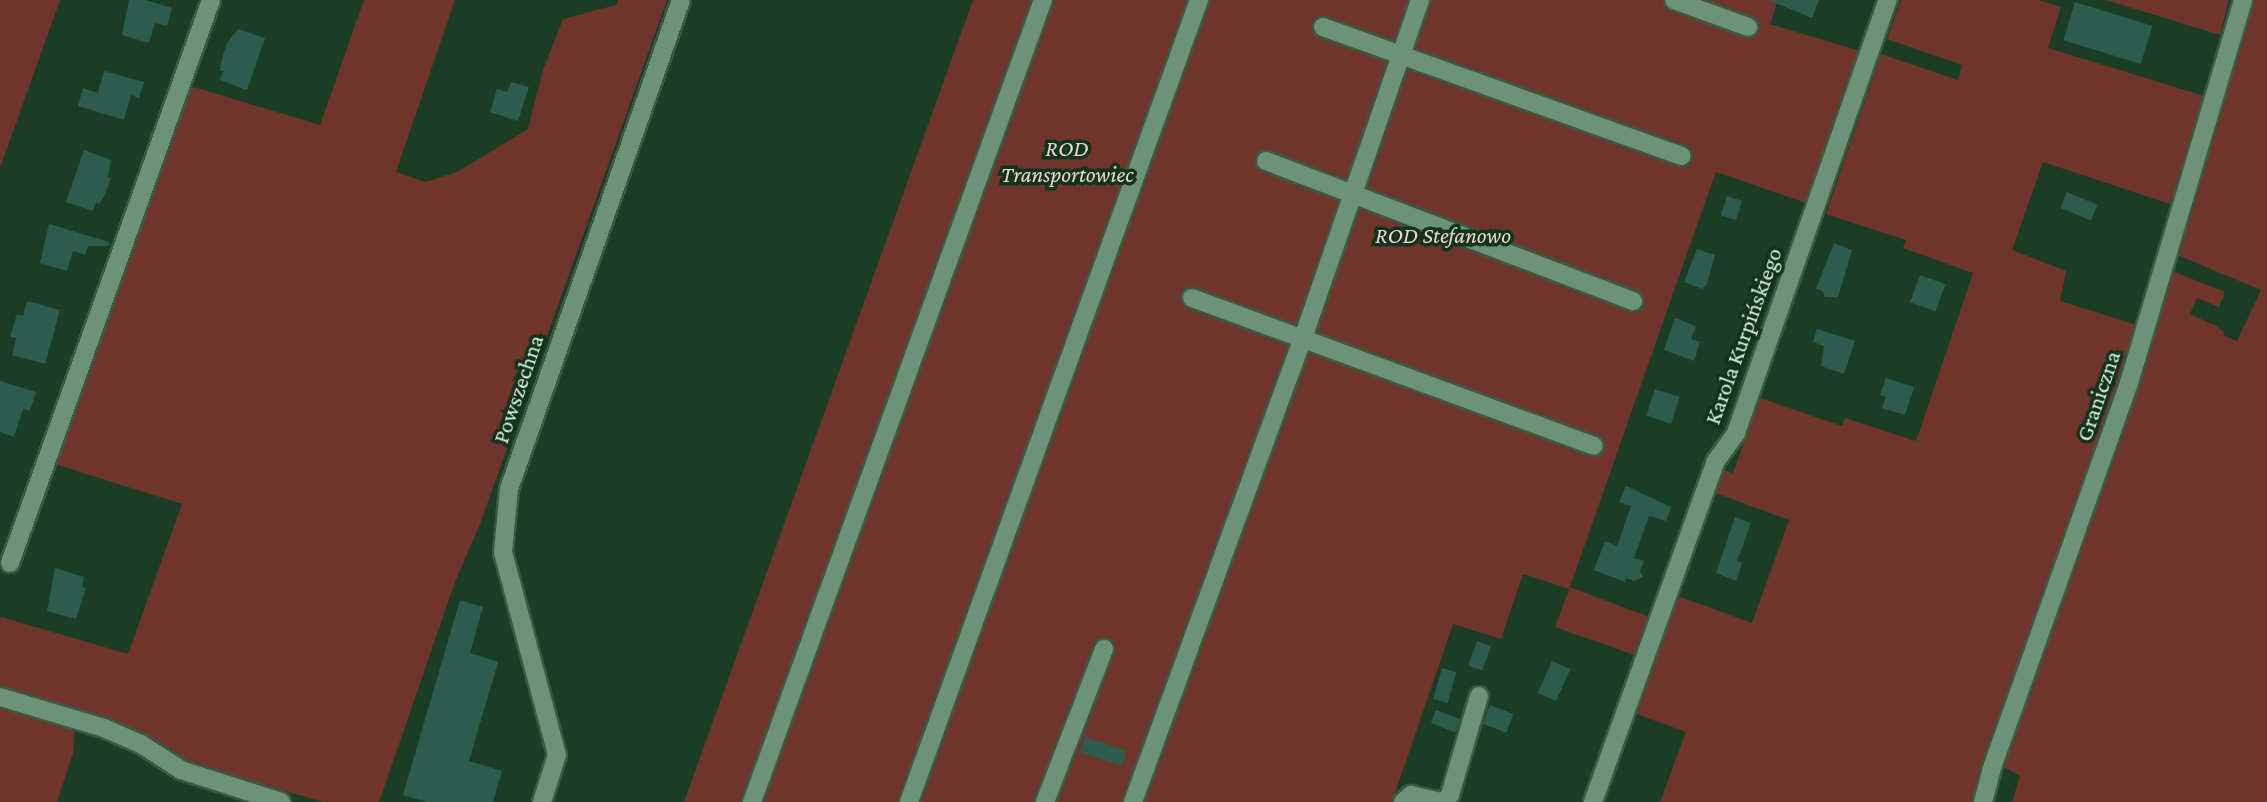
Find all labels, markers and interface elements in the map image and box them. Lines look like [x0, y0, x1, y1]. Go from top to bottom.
park label: ROD Transportowiec [1001, 134, 1133, 188]
park label: ROD Stefanowo [1375, 221, 1511, 249]
street label: Karola Kurpińskiego [1698, 244, 1788, 428]
street label: Powszechna [487, 331, 549, 447]
street label: Graniczna [2070, 347, 2126, 445]

